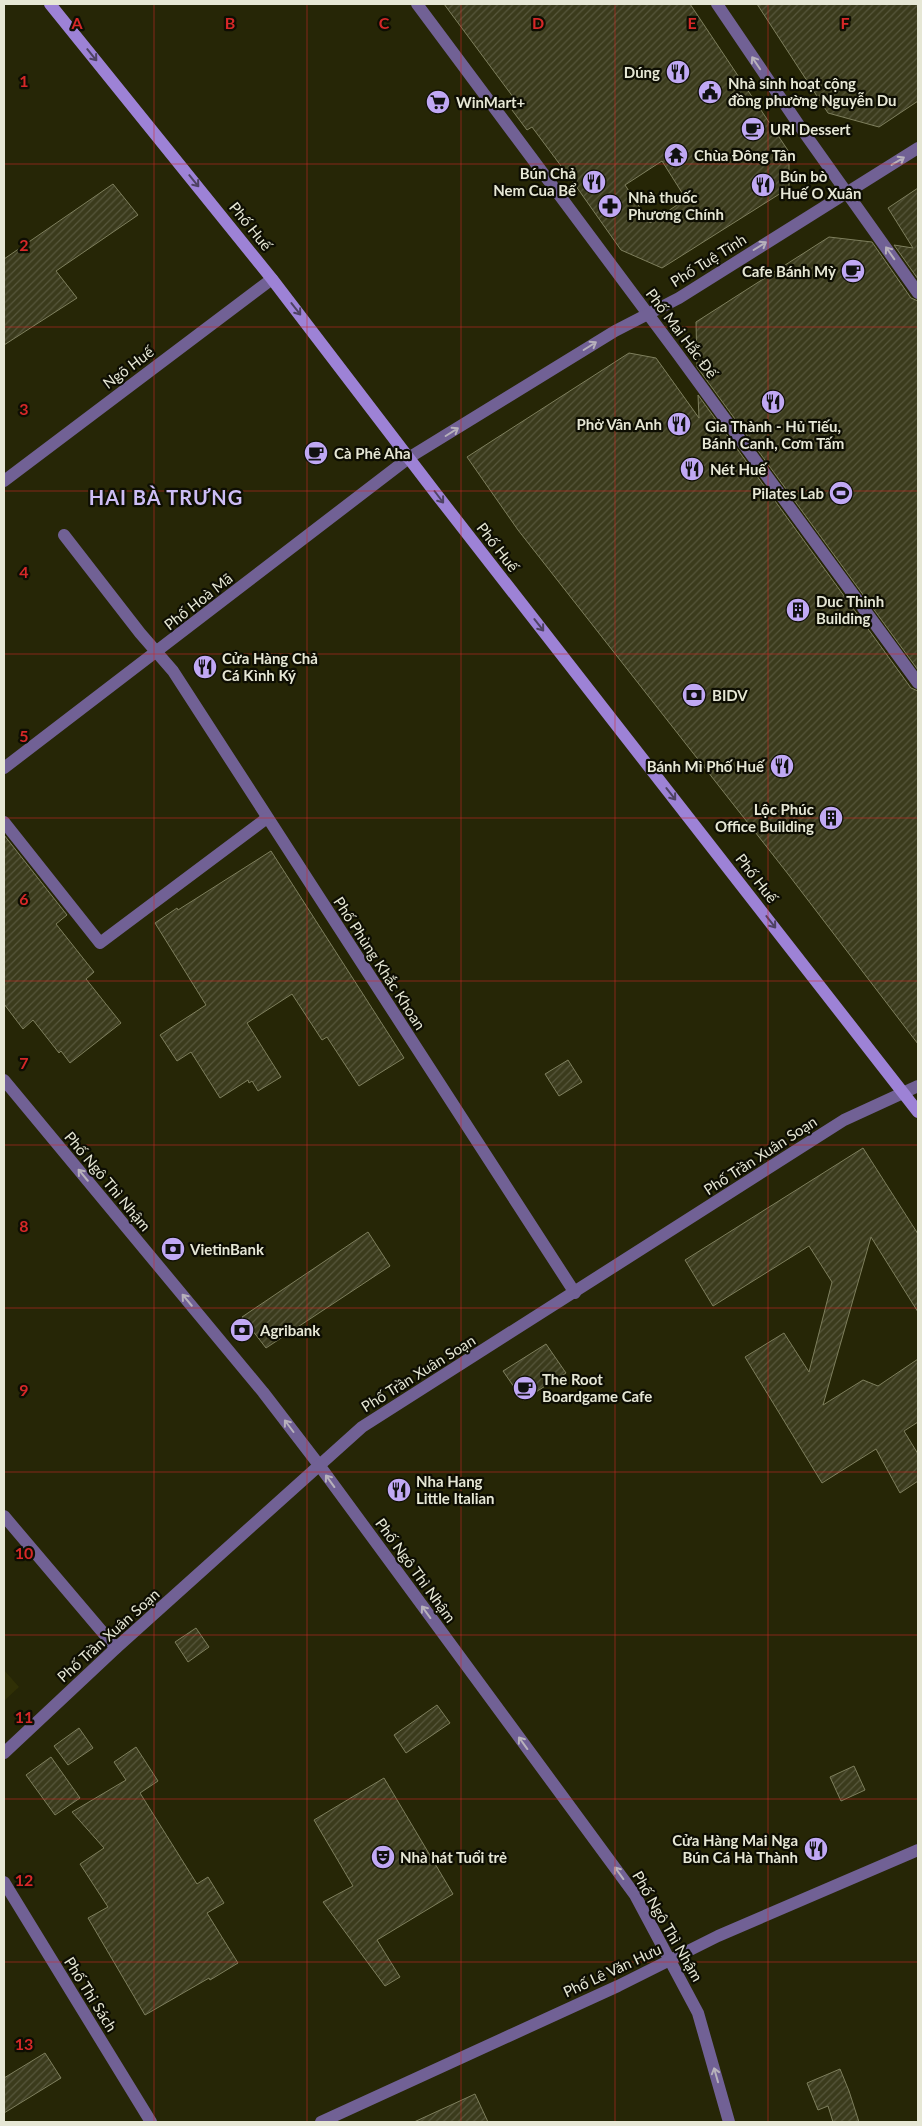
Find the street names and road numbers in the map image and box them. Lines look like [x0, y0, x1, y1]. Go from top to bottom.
street label: Phố Huế [226, 198, 277, 255]
street label: Phố Tuệ Tĩnh [667, 230, 749, 290]
street label: Phố Mai Hắc Đế [643, 285, 722, 382]
street label: Ngõ Huế [99, 341, 158, 392]
street label: Phố Huế [473, 519, 523, 576]
street label: Phố Hoà Mã [160, 569, 236, 633]
street label: Phố Huế [732, 850, 782, 907]
street label: Phố Phùng Khắc Khoan [330, 893, 430, 1033]
street label: Phố Trần Xuân Soạn [700, 1112, 820, 1198]
street label: Phố Ngô Thì Nhậm [61, 1128, 155, 1234]
street label: Phố Trần Xuân Soạn [358, 1331, 478, 1415]
street label: Phố Ngô Thì Nhậm [372, 1514, 460, 1626]
street label: Phố Trần Xuân Soạn [53, 1584, 163, 1686]
street label: Phố Ngô Thì Nhậm [629, 1868, 707, 1984]
street label: Phố Lê Văn Hưu [560, 1939, 664, 2001]
street label: Phố Thi Sách [61, 1953, 121, 2035]

